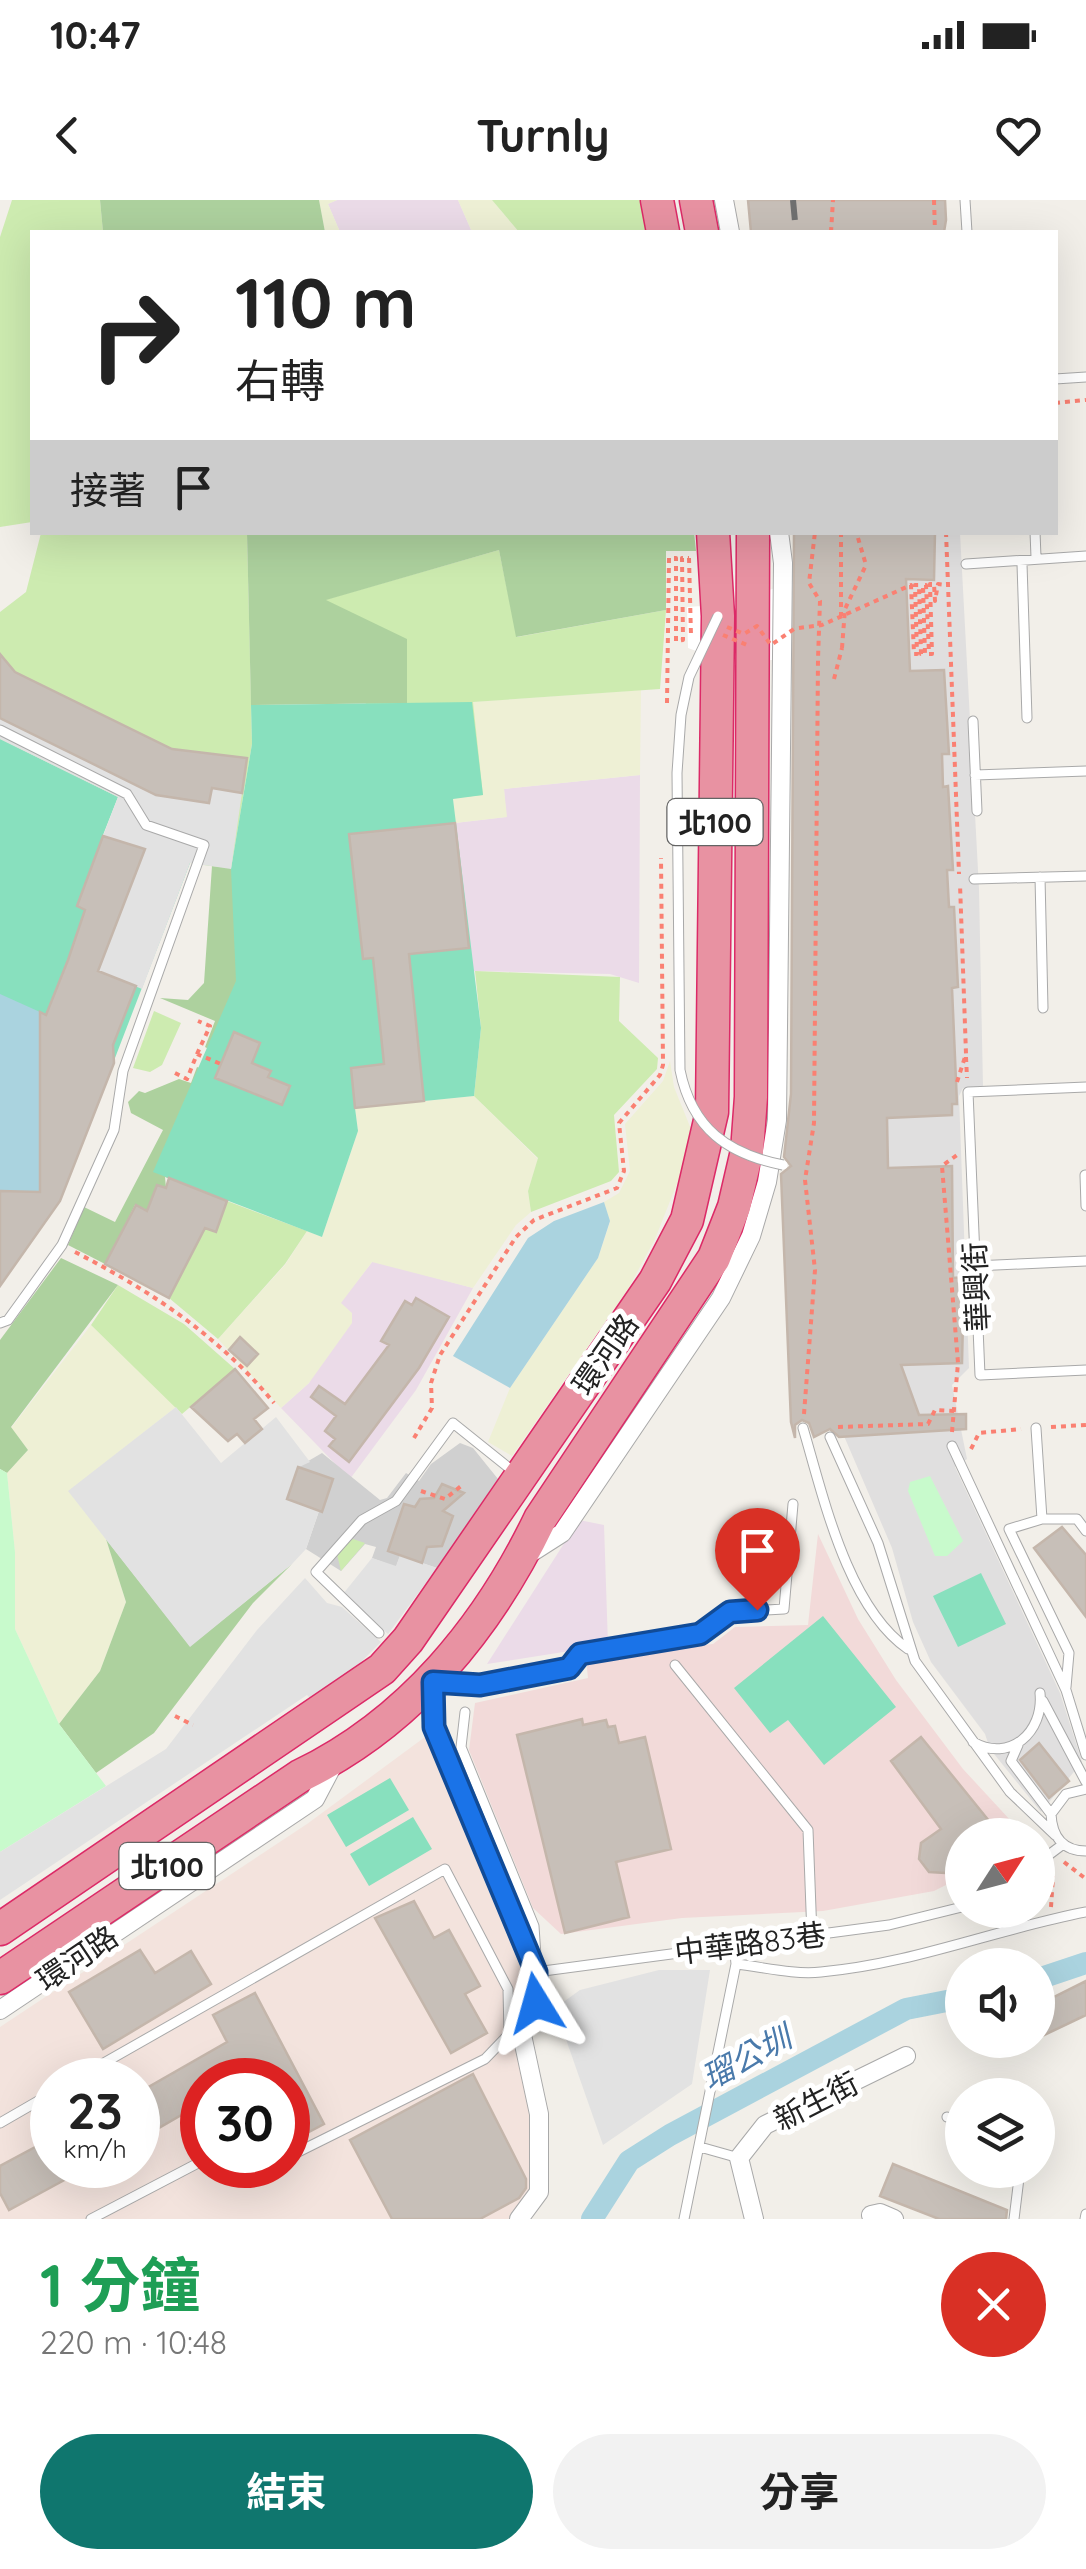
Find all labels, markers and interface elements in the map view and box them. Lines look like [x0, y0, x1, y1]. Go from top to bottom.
text: 10:47 [50, 11, 141, 59]
text: Turnly [476, 107, 610, 163]
icon: back [40, 108, 95, 163]
icon: heart [991, 108, 1046, 163]
text: 110 m [235, 258, 417, 346]
icon: right [70, 270, 200, 400]
text: 右轉 [235, 352, 325, 408]
icon: arrive [166, 460, 221, 515]
text: 接著 [70, 466, 146, 514]
road number: 北100 [668, 799, 762, 845]
street label: 華興街 [955, 1241, 997, 1333]
street label: 環河路 [564, 1306, 646, 1402]
pin [715, 1508, 800, 1611]
icon: arrive [730, 1523, 785, 1578]
north arrow [945, 1818, 1055, 1928]
map controls [945, 1818, 1055, 2188]
road number: 北100 [120, 1843, 214, 1889]
street label: 中華路83巷 [672, 1915, 828, 1971]
street label: 環河路 [29, 1917, 125, 1999]
button: sound [945, 1948, 1055, 2058]
position arrow [484, 1951, 588, 2055]
water label: 瑠公圳 [694, 2015, 801, 2097]
speed limit sign: 30 [180, 2058, 310, 2188]
street label: 新生街 [767, 2064, 865, 2138]
button: layers [945, 2078, 1055, 2188]
text: 23 [67, 2079, 123, 2142]
text: km/h [63, 2133, 127, 2164]
text: 1 分鐘 [40, 2247, 200, 2322]
button: close [941, 2252, 1046, 2357]
text: 220 m · 10:48 [40, 2322, 227, 2362]
button: 結束 [40, 2434, 533, 2549]
button: 分享 [553, 2434, 1046, 2549]

